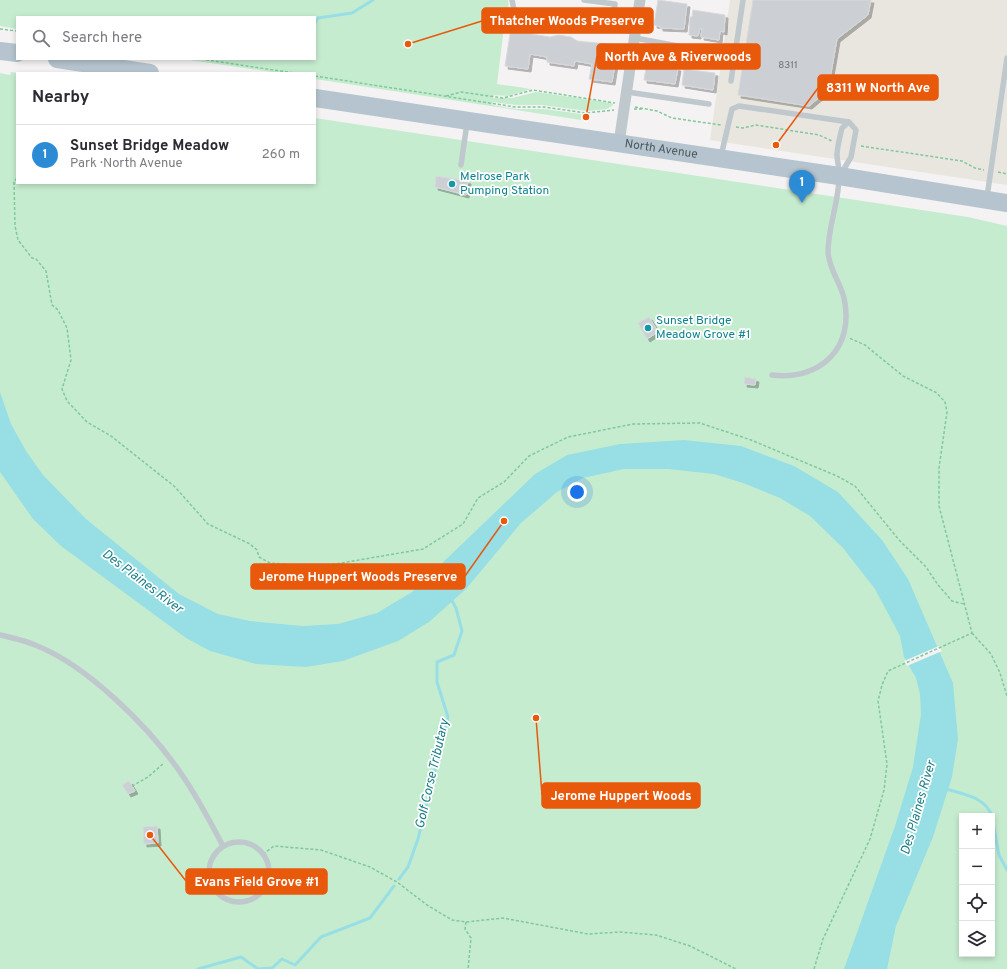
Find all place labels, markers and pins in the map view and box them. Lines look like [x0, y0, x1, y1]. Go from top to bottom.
callout: Thatcher Woods Preserve [482, 8, 653, 33]
callout: North Ave & Riverwoods [597, 44, 760, 69]
callout: 8311 W North Ave [818, 75, 938, 100]
place label: Melrose Park Pumping Station [460, 169, 549, 199]
pin: 1 [789, 170, 815, 203]
marker: Melrose Park Pumping Station [447, 179, 457, 189]
place label: Sunset Bridge Meadow Grove #1 [656, 313, 751, 343]
marker: Sunset Bridge Meadow Grove #1 [643, 323, 653, 333]
callout: Jerome Huppert Woods Preserve [251, 564, 465, 589]
callout: Jerome Huppert Woods [542, 783, 700, 808]
callout: Evans Field Grove #1 [186, 869, 327, 894]

